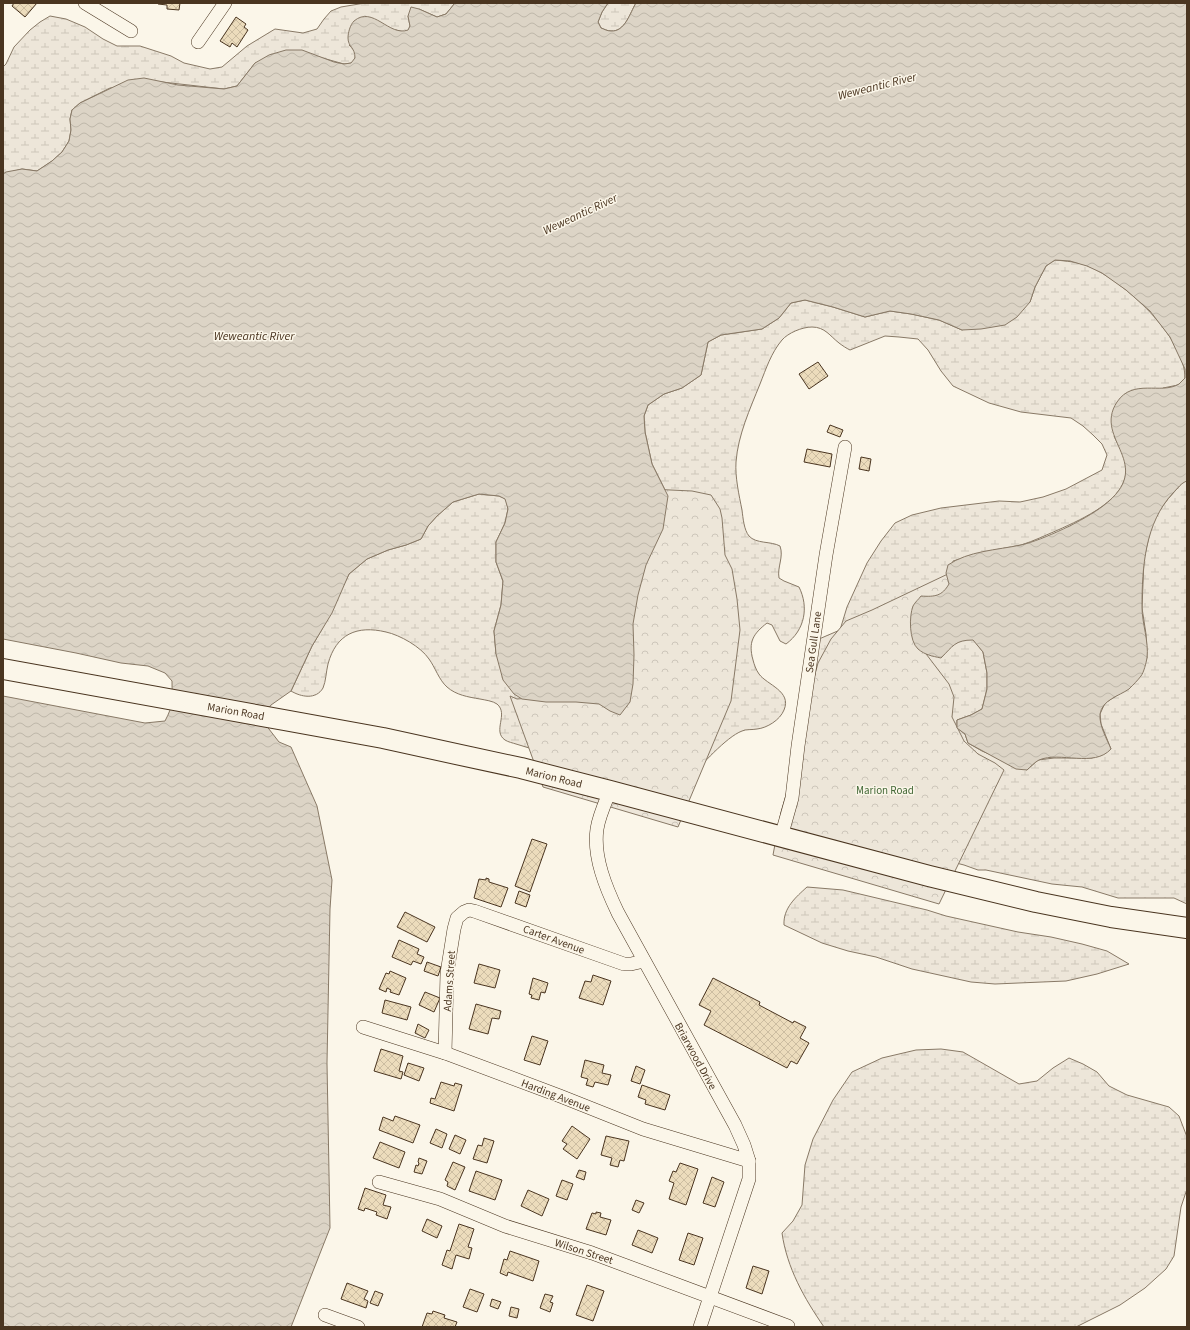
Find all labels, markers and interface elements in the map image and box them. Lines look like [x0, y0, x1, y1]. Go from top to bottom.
water label: Weweantic River [836, 68, 919, 104]
water label: Weweantic River [540, 189, 621, 239]
water label: Weweantic River [214, 328, 295, 345]
street label: Sea Gull Lane [802, 610, 825, 674]
street label: Marion Road [206, 699, 266, 724]
street label: Marion Road [524, 763, 584, 792]
park label: Marion Road [856, 783, 914, 798]
street label: Carter Avenue [521, 921, 587, 958]
street label: Adams Street [440, 950, 459, 1012]
street label: Briarwood Drive [671, 1020, 720, 1093]
street label: Harding Avenue [519, 1075, 593, 1116]
street label: Wilson Street [553, 1235, 615, 1268]

